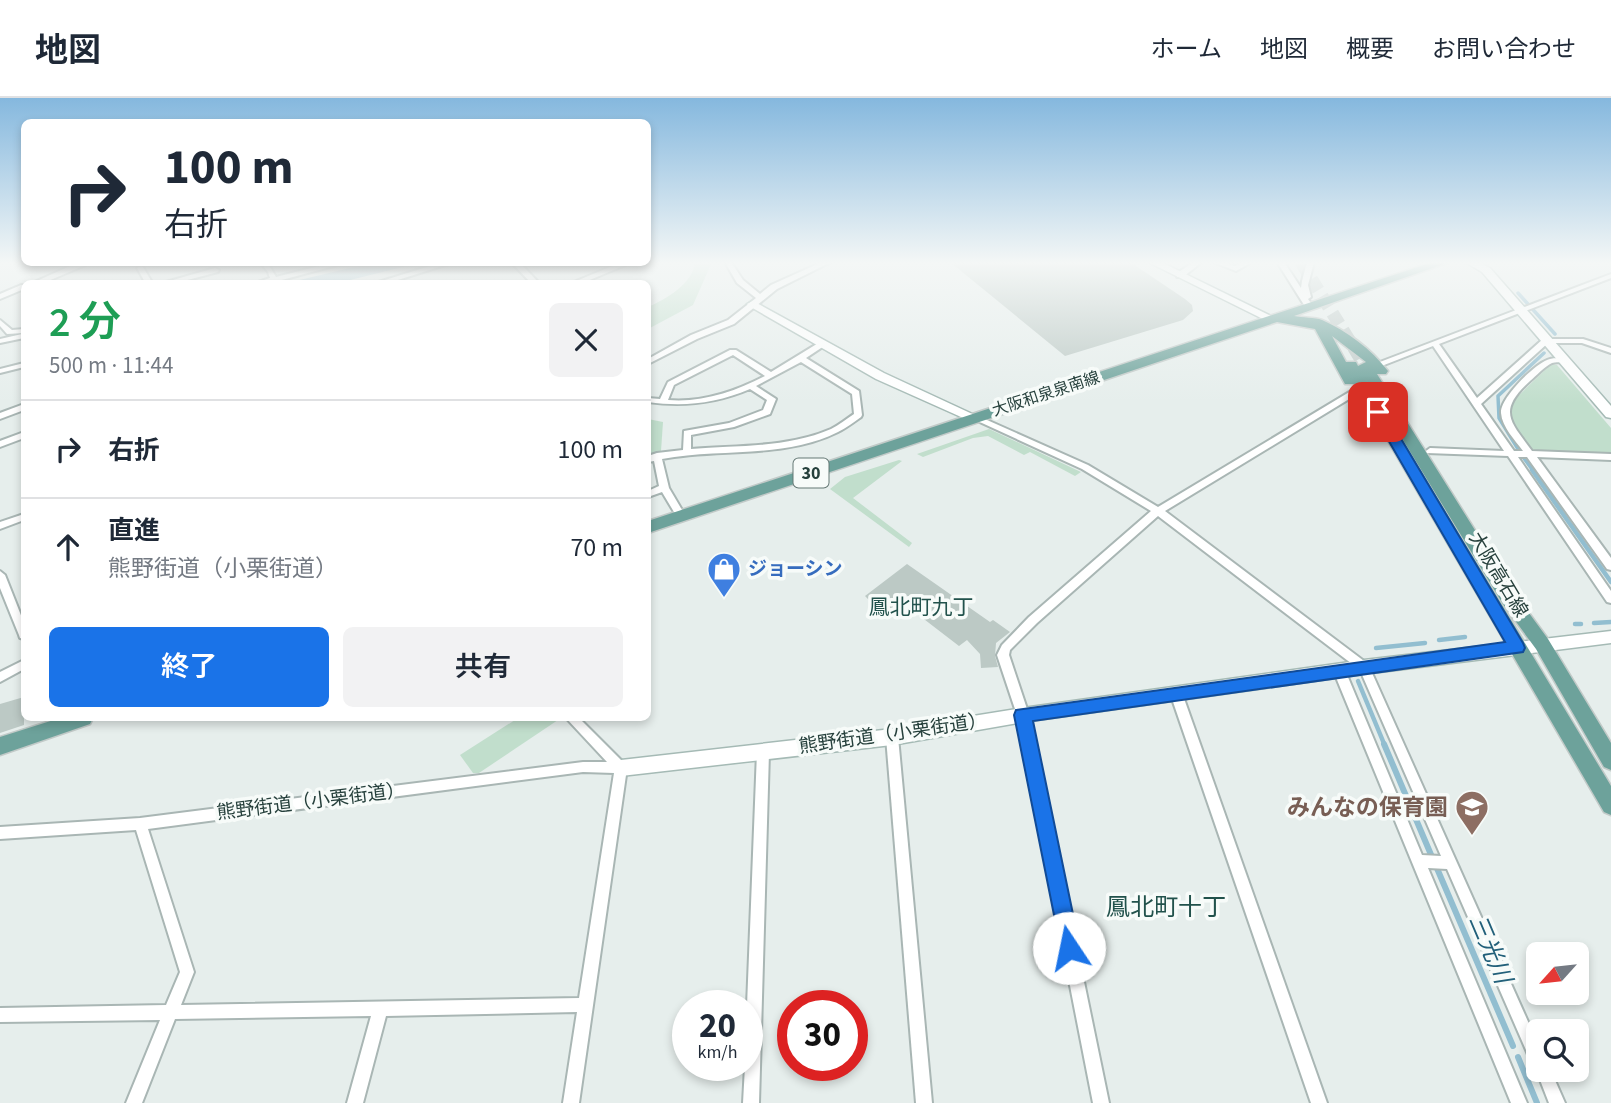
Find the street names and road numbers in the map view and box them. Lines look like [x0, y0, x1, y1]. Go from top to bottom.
street label: 大阪和泉泉南線 [989, 366, 1103, 422]
road number: 30 [794, 458, 828, 488]
street label: 大阪高石線 [1462, 527, 1534, 623]
street label: 熊野街道（小栗街道） [797, 707, 989, 761]
street label: 熊野街道（小栗街道） [215, 777, 407, 827]

